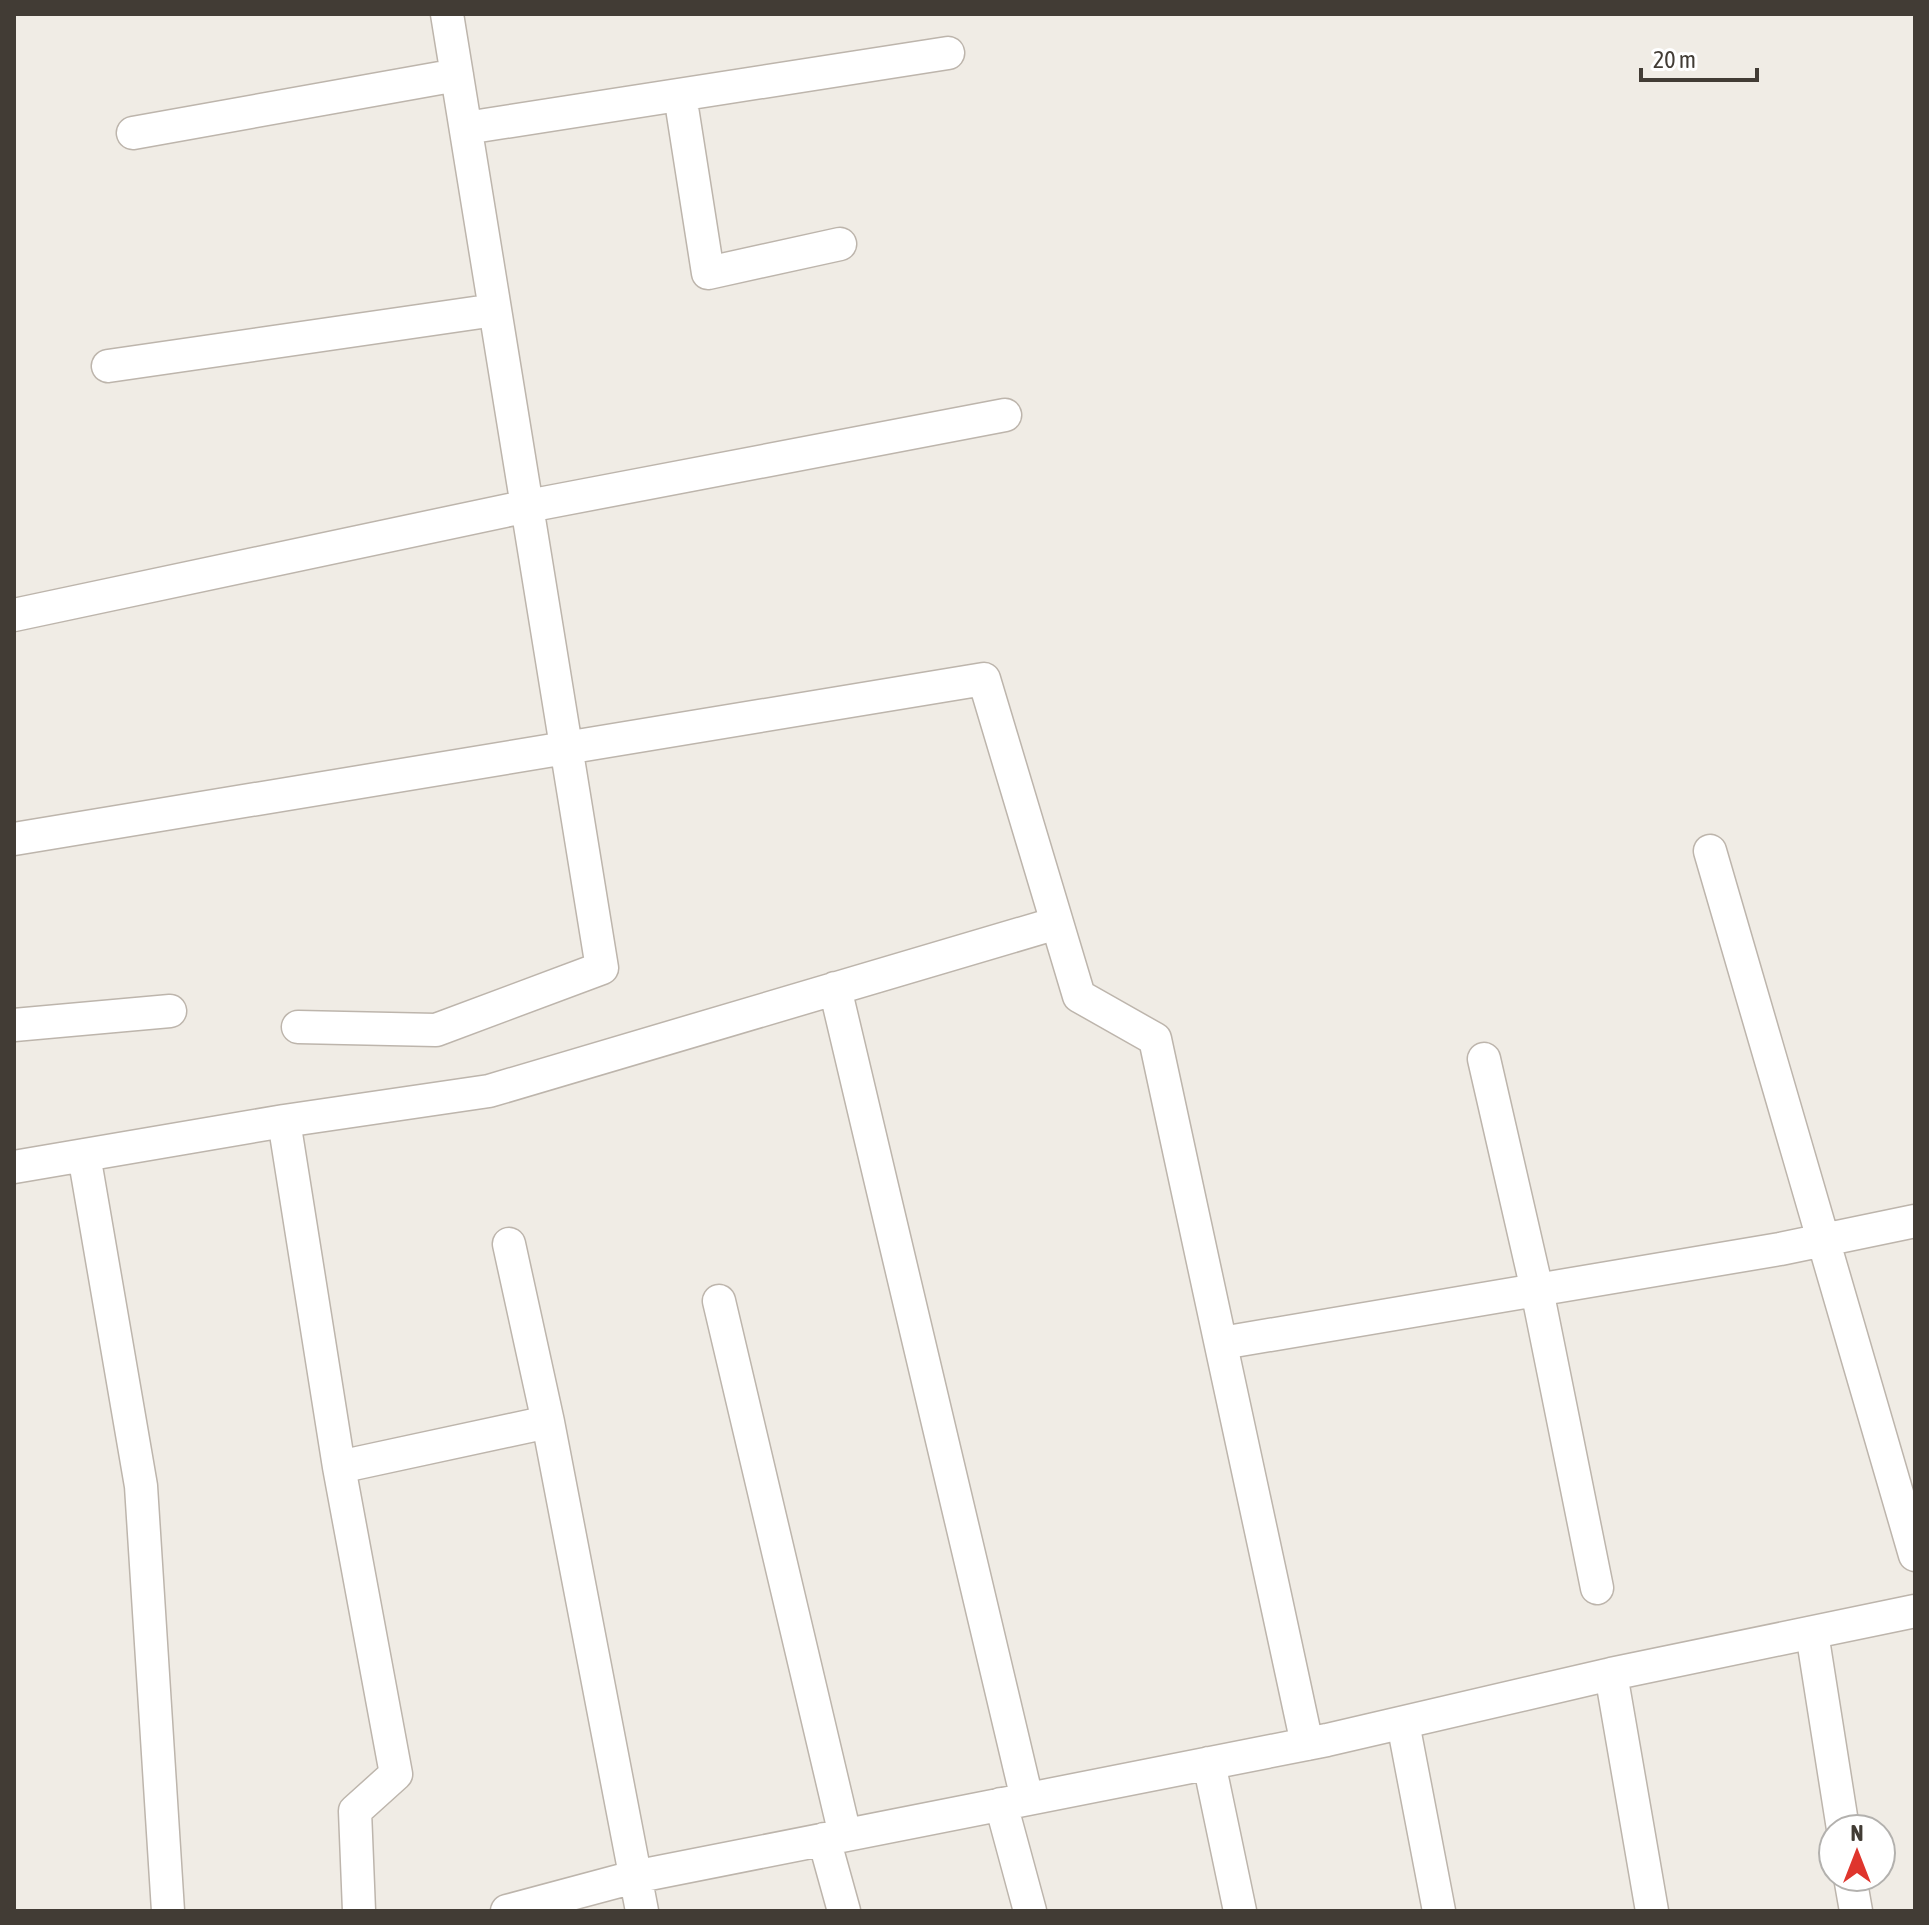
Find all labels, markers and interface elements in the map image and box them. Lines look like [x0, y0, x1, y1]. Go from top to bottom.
scale bar [1641, 32, 1757, 82]
text: 20 m [1653, 46, 1696, 73]
north arrow [1817, 1813, 1897, 1893]
text: N [1851, 1820, 1863, 1846]

